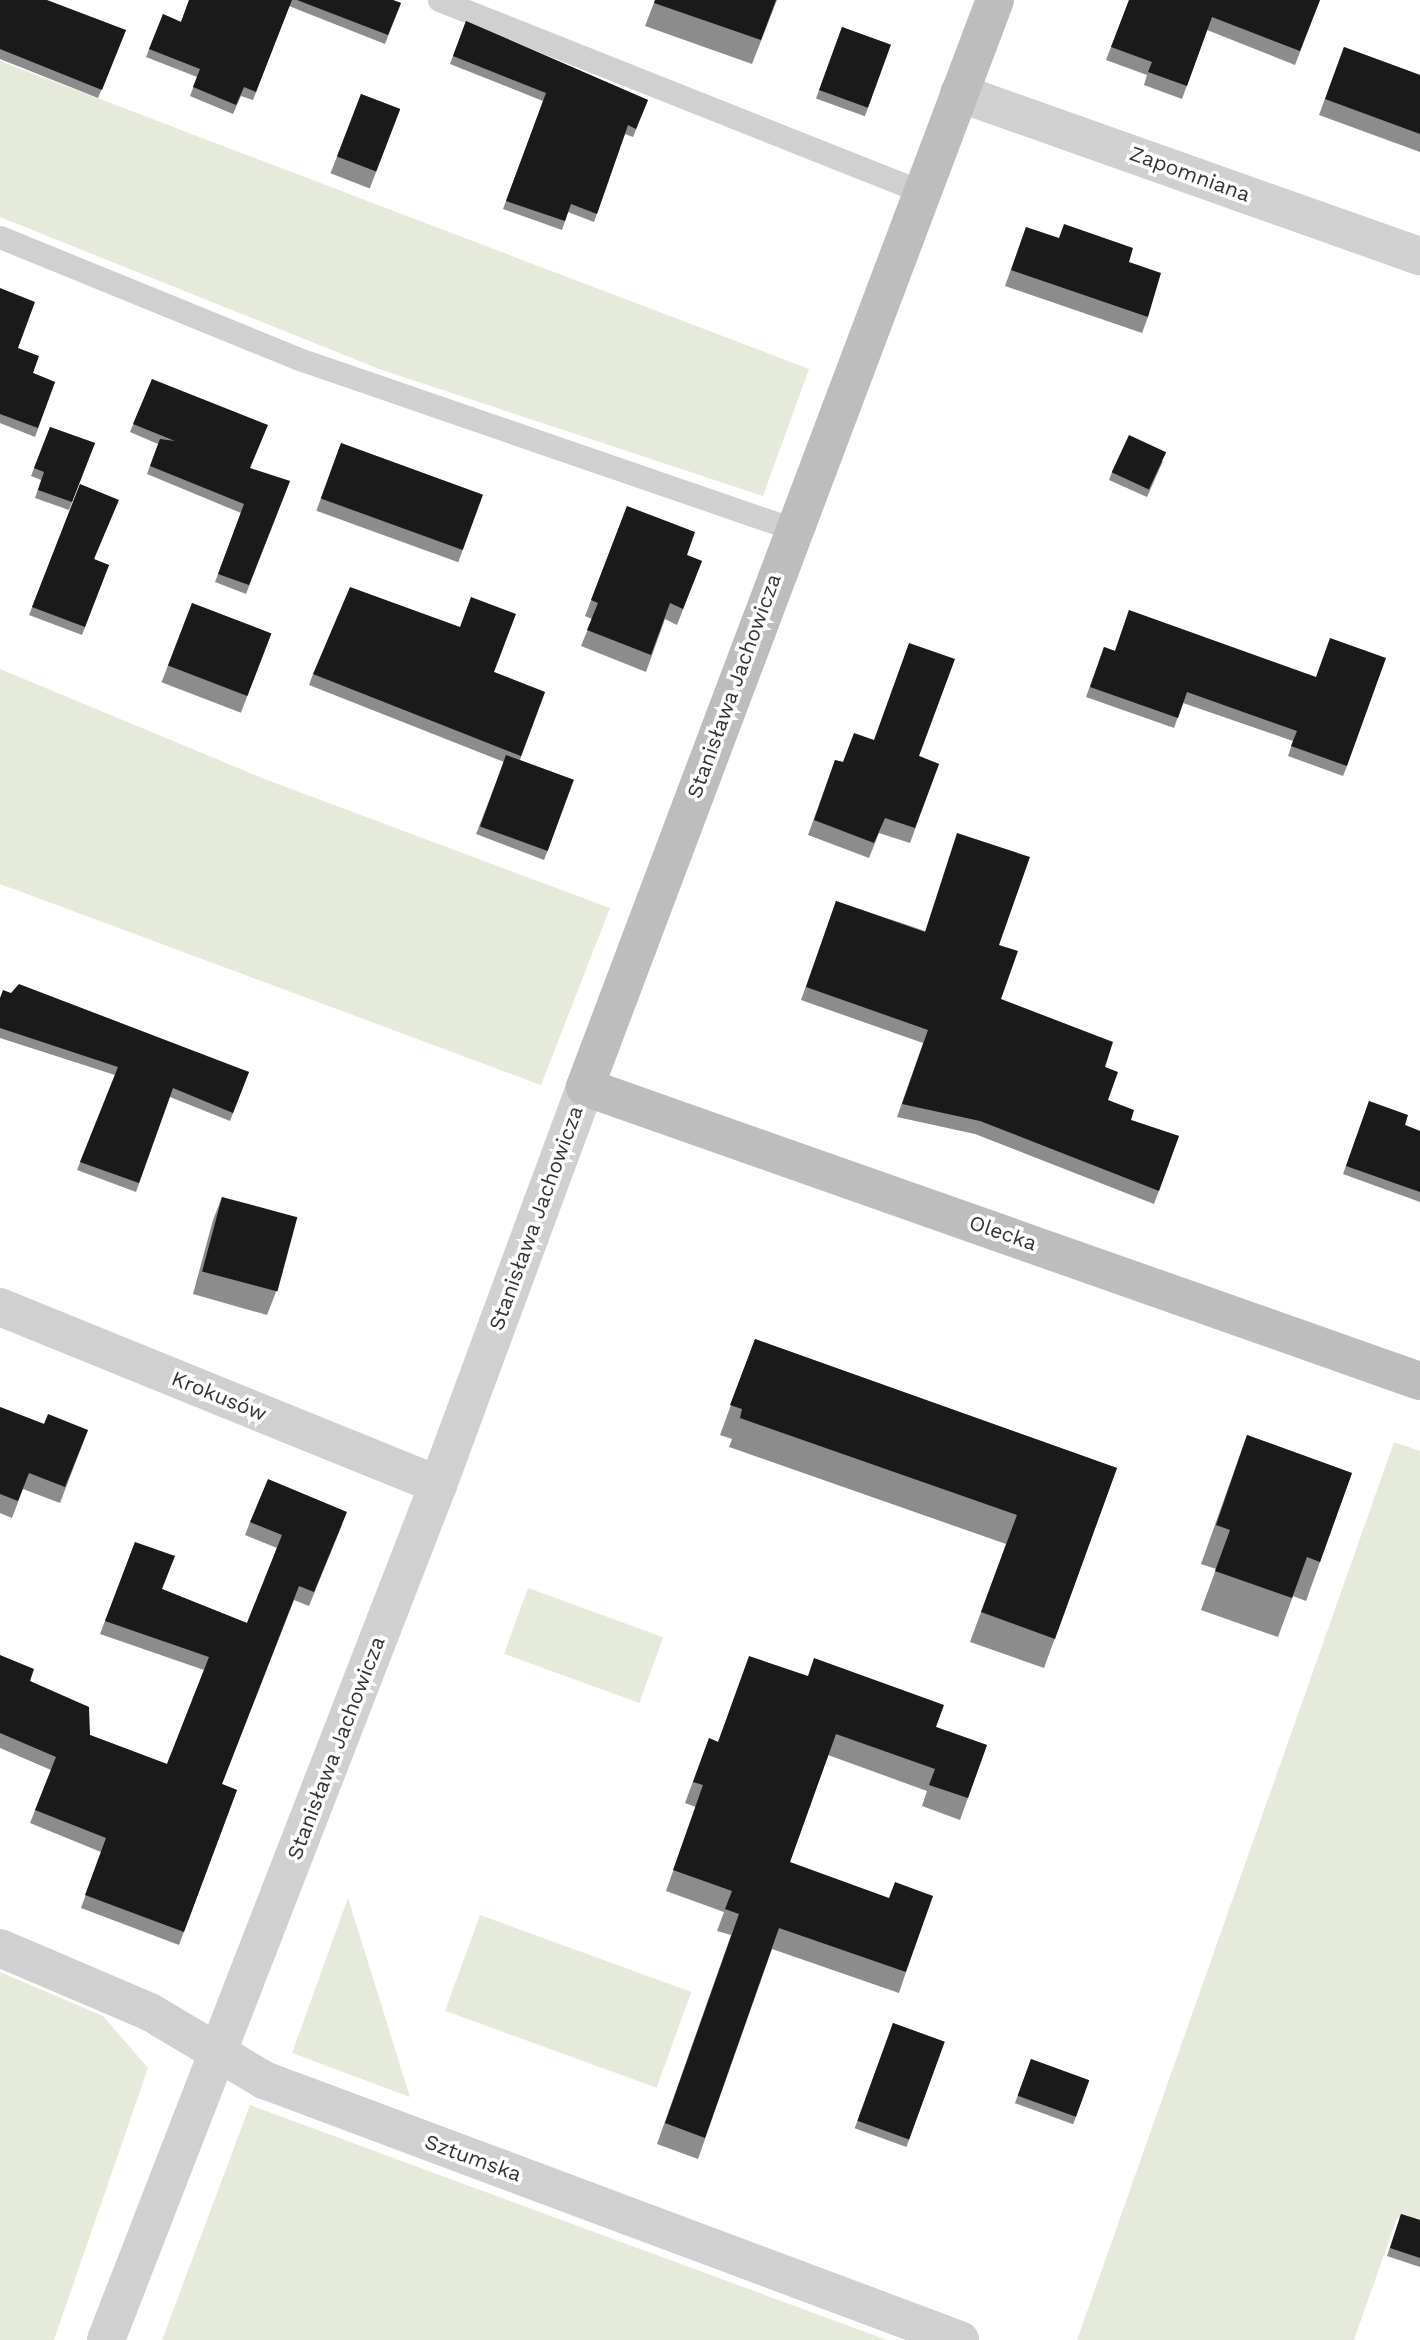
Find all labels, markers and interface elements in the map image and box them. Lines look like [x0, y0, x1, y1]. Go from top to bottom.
street label: Zapomniana [1126, 141, 1254, 207]
street label: Stanisława Jachowicza [681, 570, 787, 802]
street label: Stanisława Jachowicza [483, 1102, 589, 1334]
street label: Olecka [966, 1210, 1040, 1256]
street label: Krokusów [168, 1366, 270, 1426]
street label: Stanisława Jachowicza [282, 1632, 390, 1864]
street label: Sztumska [421, 2129, 525, 2187]

